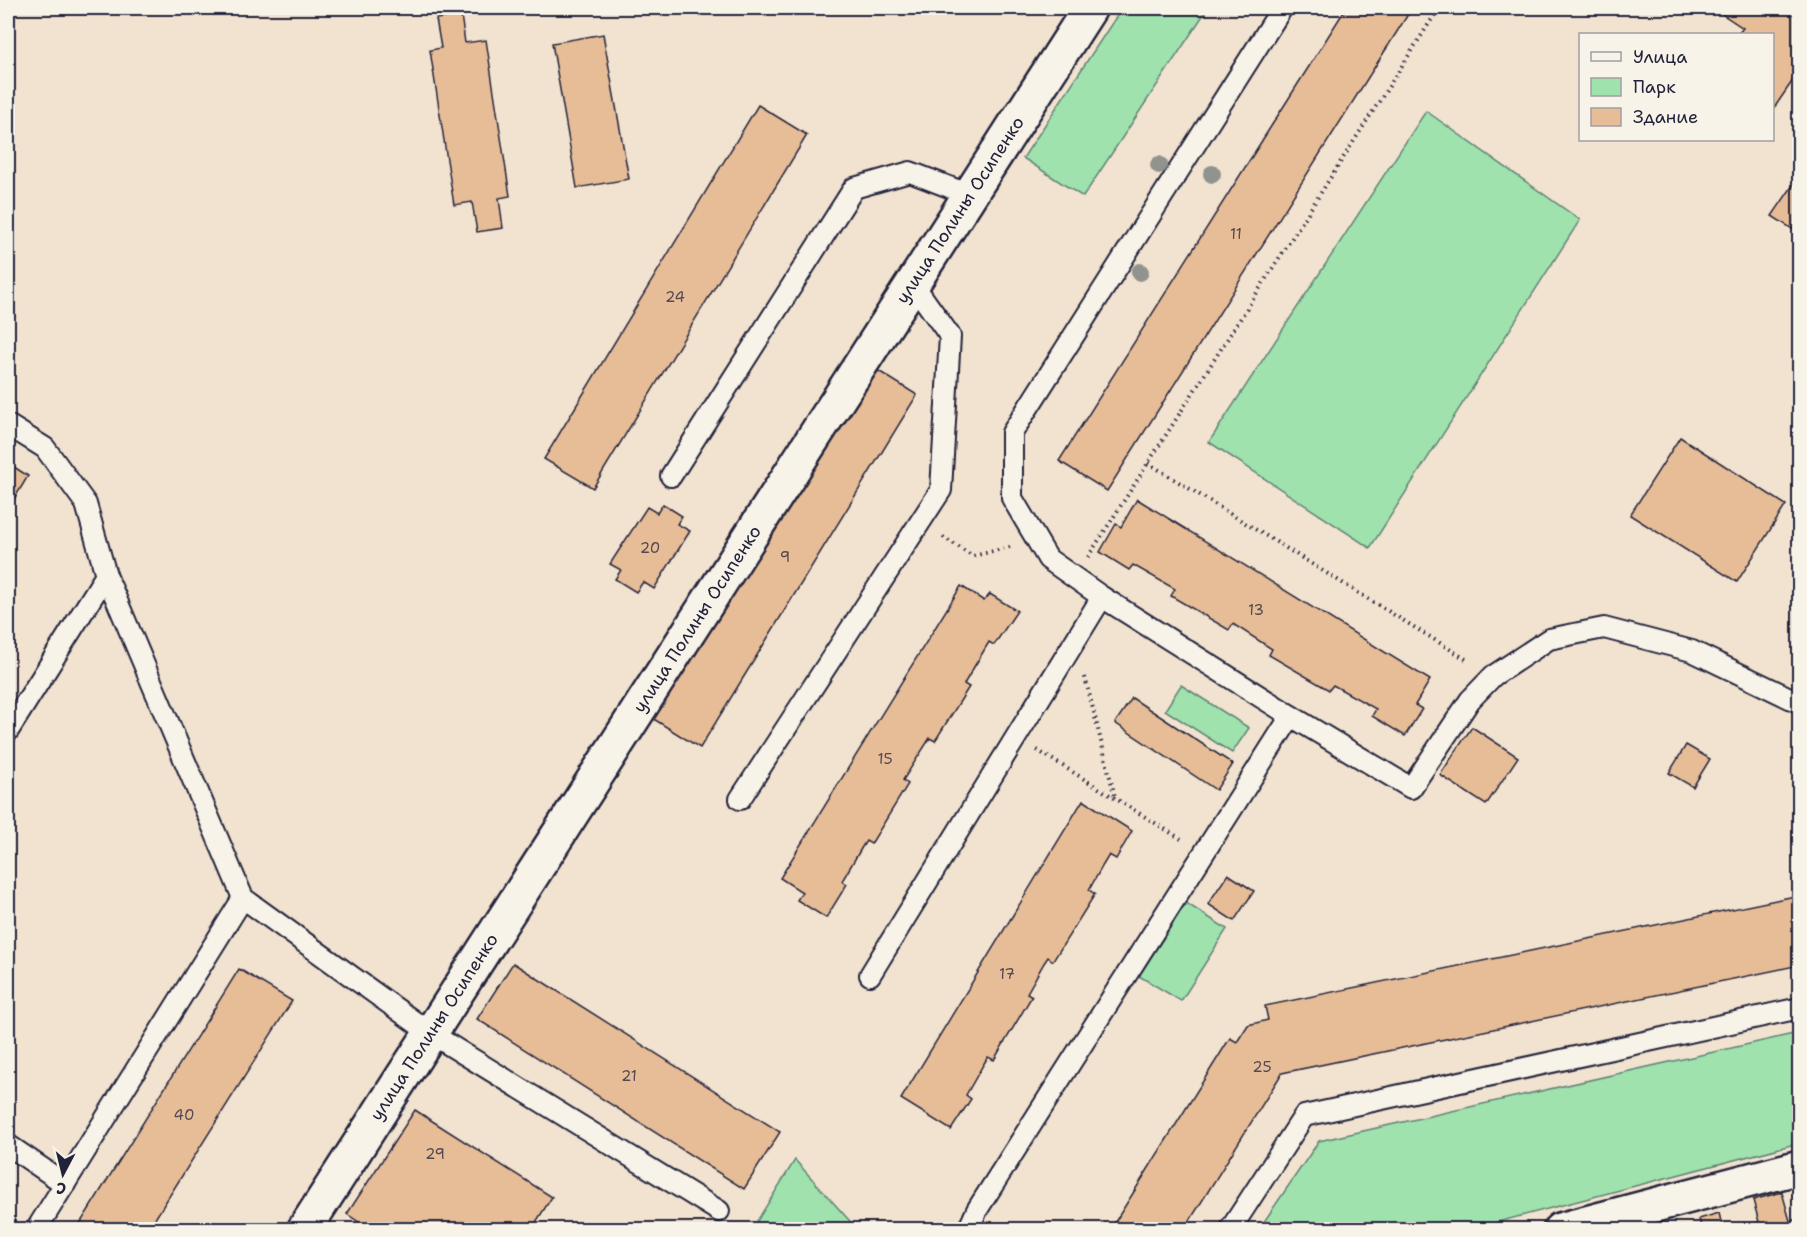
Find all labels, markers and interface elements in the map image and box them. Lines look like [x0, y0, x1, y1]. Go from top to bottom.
legend [1579, 33, 1774, 141]
text: Улица [1633, 45, 1687, 69]
text: Парк [1633, 75, 1676, 99]
text: Здание [1633, 105, 1698, 129]
street label: улица Полины Осипенко [890, 112, 1030, 308]
house number: 11 [1230, 224, 1242, 244]
house number: 24 [665, 287, 685, 307]
street label: улица Полины Осипенко [627, 521, 767, 717]
house number: 20 [640, 538, 660, 558]
house number: 9 [780, 547, 790, 567]
house number: 13 [1248, 600, 1264, 620]
house number: 15 [877, 749, 893, 769]
street label: улица Полины Осипенко [364, 929, 504, 1125]
house number: 17 [999, 964, 1015, 984]
house number: 25 [1252, 1057, 1272, 1077]
house number: 21 [621, 1066, 637, 1086]
house number: 40 [174, 1105, 194, 1125]
north arrow [33, 1144, 93, 1204]
house number: 29 [425, 1144, 445, 1164]
text: С [55, 1177, 67, 1199]

